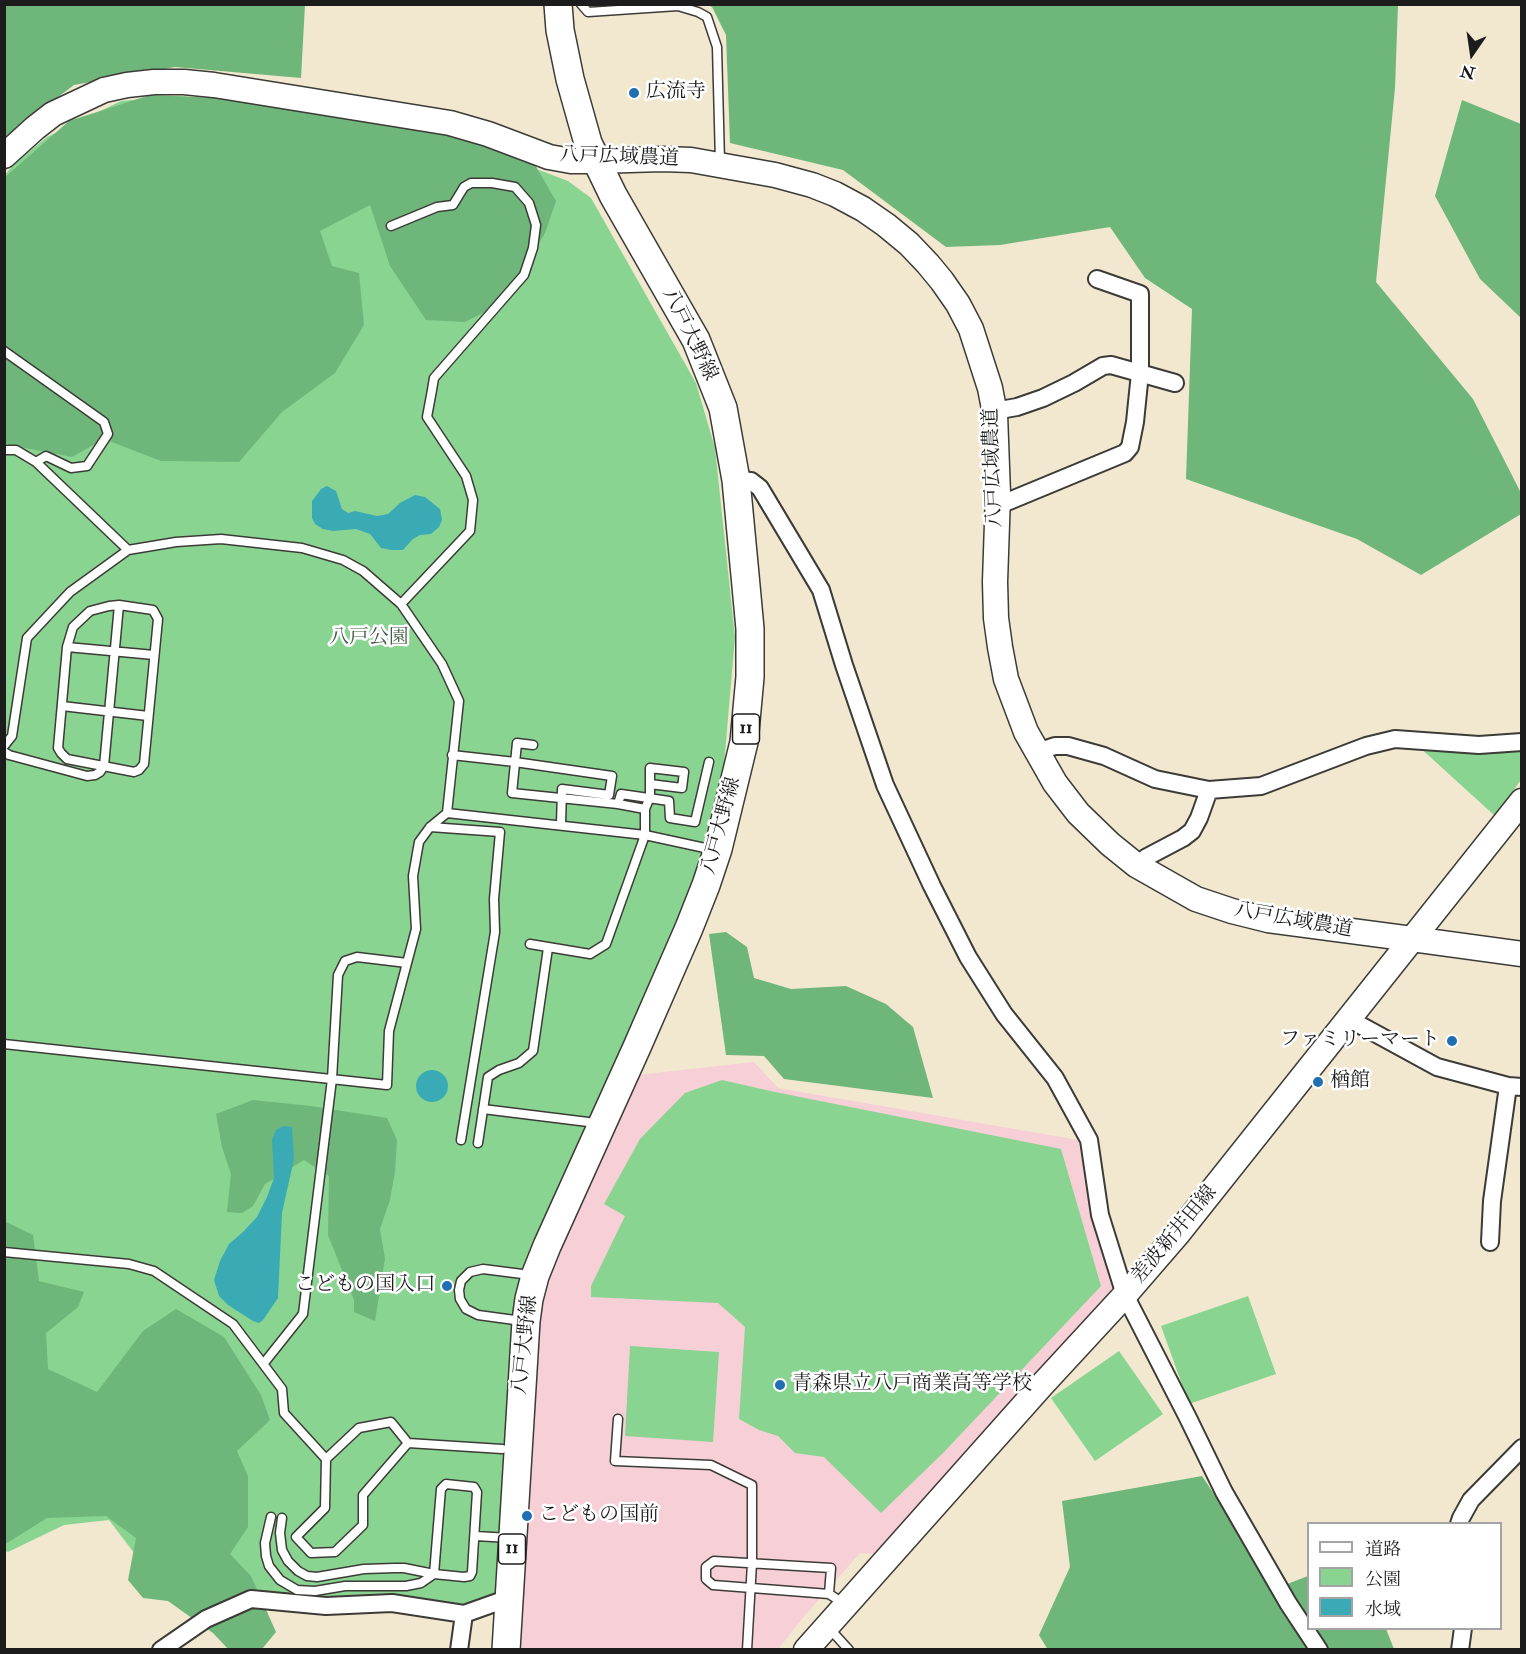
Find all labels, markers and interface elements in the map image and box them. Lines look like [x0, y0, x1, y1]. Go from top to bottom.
north arrow [1442, 24, 1502, 84]
text: N [1459, 60, 1477, 83]
place label: 広流寺 [646, 81, 706, 105]
marker: 広流寺 [627, 86, 641, 100]
street label: 八戸広域農道 [559, 144, 679, 172]
street label: 八戸大野線 [656, 285, 722, 385]
street label: 八戸広域農道 [980, 408, 1008, 528]
park label: 八戸公園 [329, 627, 409, 651]
road number: 11 [732, 714, 760, 744]
street label: 八戸大野線 [697, 775, 747, 877]
street label: 八戸広域農道 [1232, 899, 1354, 943]
place label: ファミリーマート [1280, 1029, 1440, 1053]
marker: ファミリーマート [1445, 1034, 1459, 1048]
place label: 楢館 [1330, 1070, 1370, 1094]
marker: 楢館 [1311, 1075, 1325, 1089]
street label: 差波新井田線 [1127, 1181, 1223, 1289]
place label: こどもの国入口 [295, 1274, 435, 1298]
marker: こどもの国入口 [440, 1279, 454, 1293]
street label: 八戸大野線 [509, 1294, 543, 1396]
place label: 青森県立八戸商業高等学校 [792, 1373, 1032, 1397]
marker: 青森県立八戸商業高等学校 [773, 1378, 787, 1392]
place label: こどもの国前 [539, 1504, 659, 1528]
marker: こどもの国前 [520, 1509, 534, 1523]
legend [1307, 1522, 1502, 1630]
road number: 11 [498, 1534, 526, 1564]
text: 道路 [1365, 1538, 1401, 1561]
text: 公園 [1365, 1568, 1401, 1591]
text: 水域 [1365, 1598, 1401, 1621]

